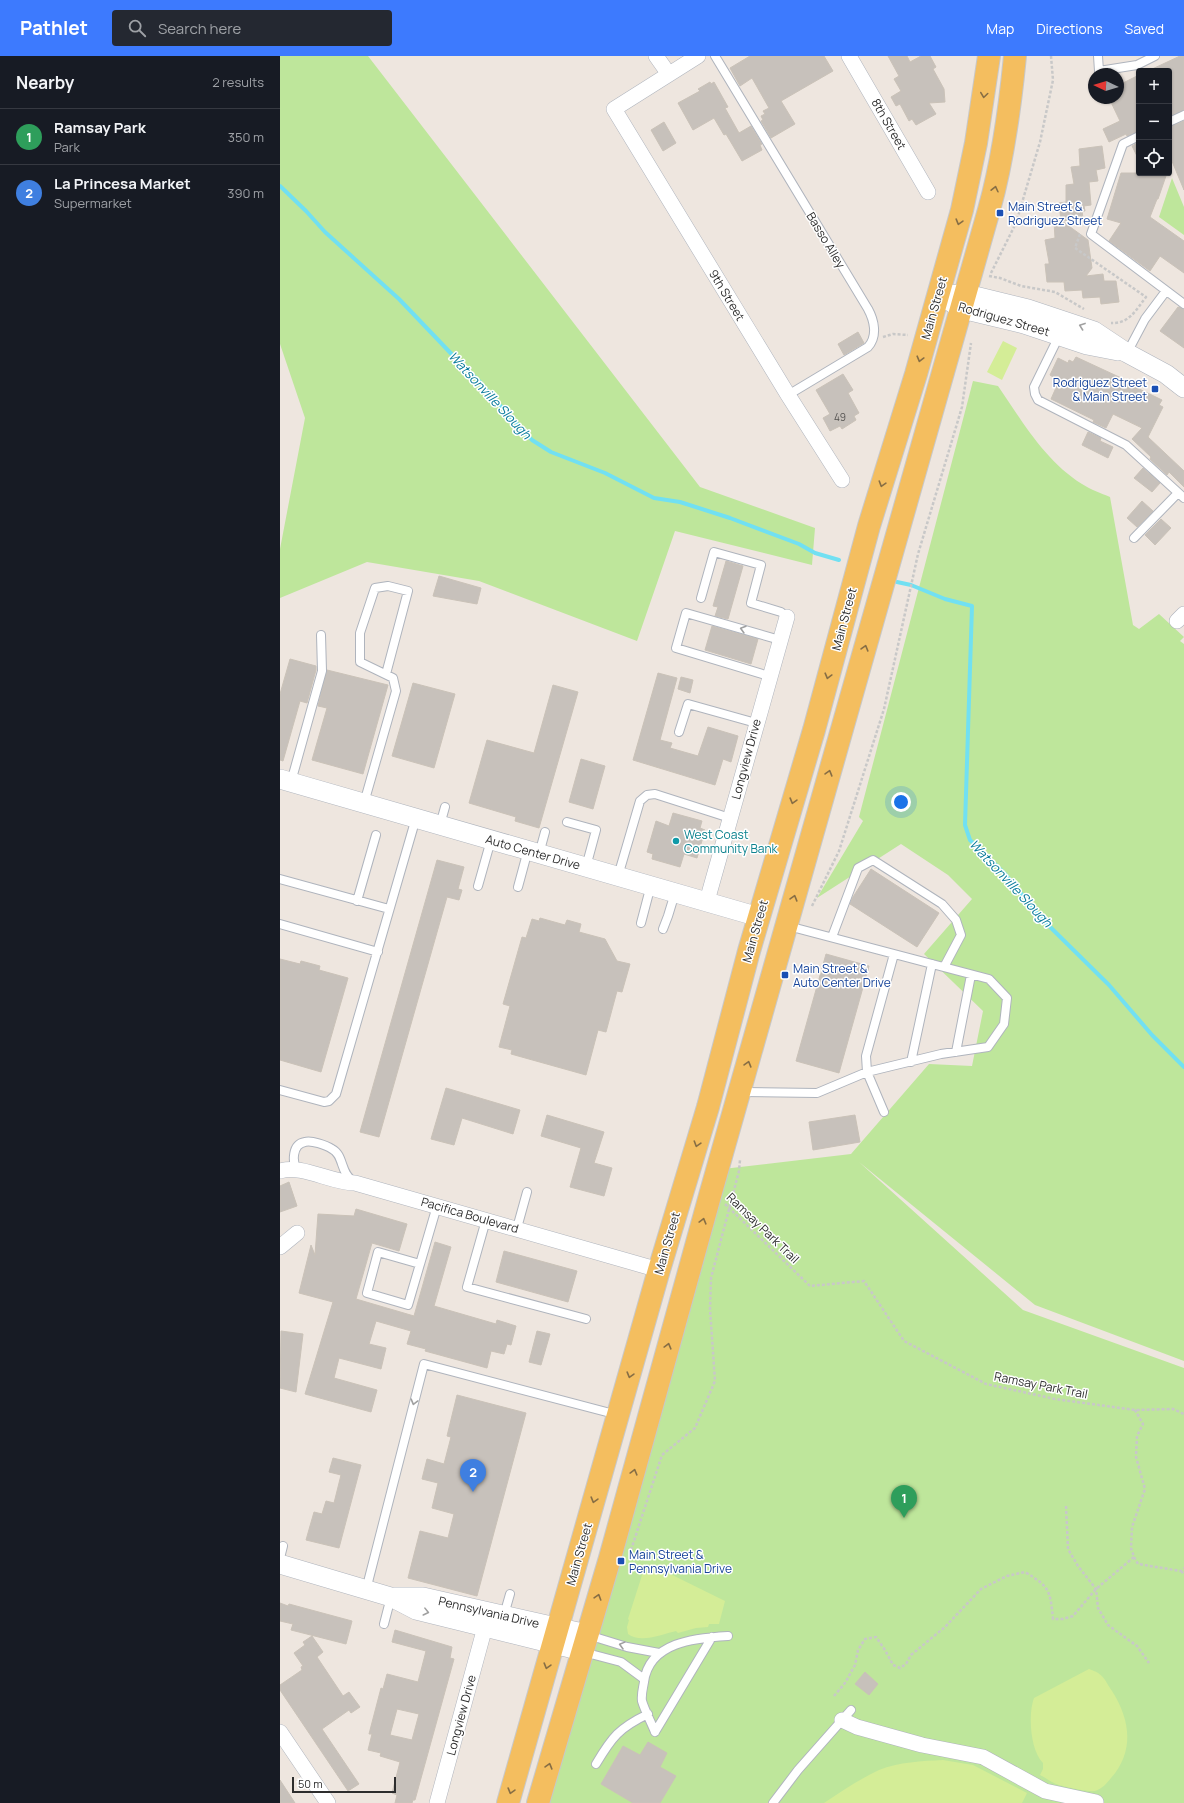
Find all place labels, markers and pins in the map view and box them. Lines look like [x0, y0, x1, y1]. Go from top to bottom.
place label: Main Street & Rodriguez Street [1008, 198, 1102, 229]
marker: Main Street & Rodriguez Street [995, 208, 1005, 218]
place label: Rodriguez Street & Main Street [1053, 374, 1147, 405]
marker: Rodriguez Street & Main Street [1150, 384, 1160, 394]
place label: West Coast Community Bank [684, 826, 779, 857]
marker: West Coast Community Bank [671, 836, 681, 846]
place label: Main Street & Auto Center Drive [793, 960, 891, 991]
marker: Main Street & Auto Center Drive [780, 970, 790, 980]
pin: 2 [460, 1459, 486, 1492]
pin: 1 [891, 1485, 917, 1518]
place label: Main Street & Pennsylvania Drive [629, 1546, 732, 1577]
marker: Main Street & Pennsylvania Drive [616, 1556, 626, 1566]

